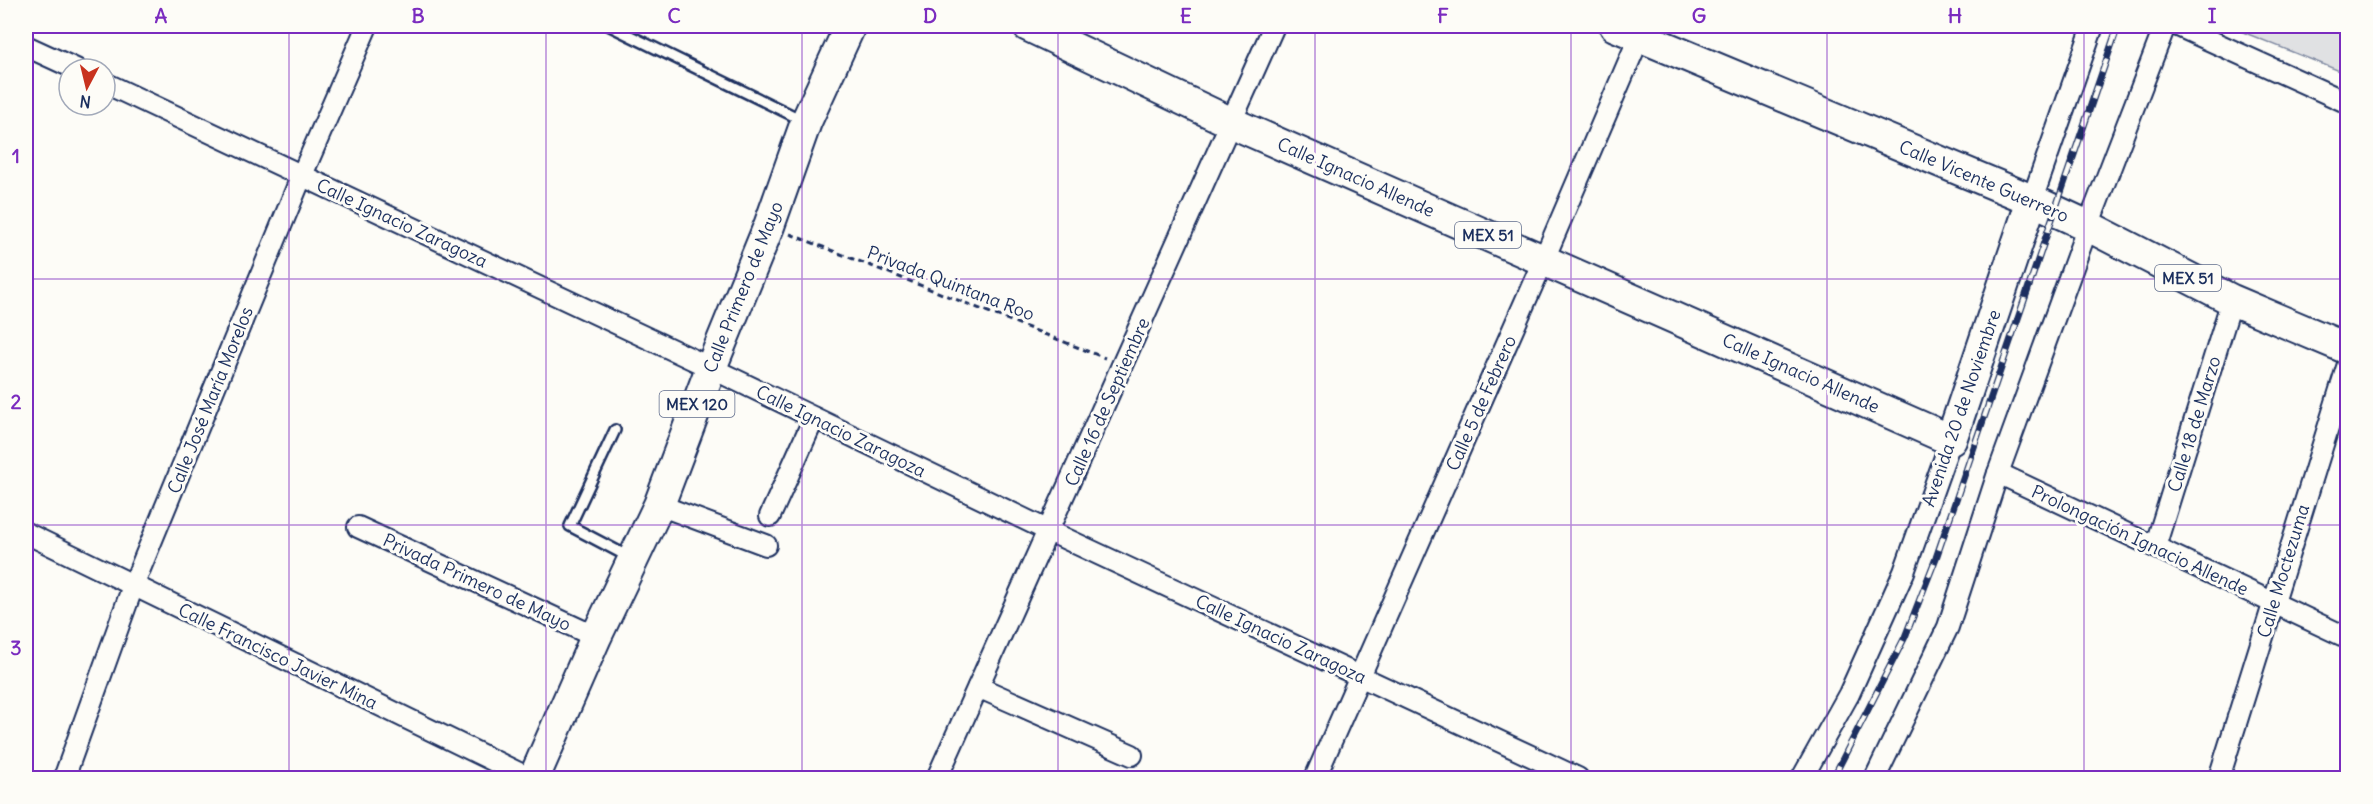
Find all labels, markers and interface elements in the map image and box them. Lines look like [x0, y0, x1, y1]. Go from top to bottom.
text: A [155, 3, 168, 28]
text: B [411, 3, 425, 28]
text: C [667, 3, 681, 28]
text: D [923, 3, 937, 28]
text: E [1180, 3, 1192, 28]
text: F [1437, 3, 1449, 28]
text: G [1692, 3, 1706, 28]
text: H [1948, 3, 1962, 28]
text: I [2208, 3, 2217, 28]
north arrow [57, 57, 117, 117]
text: N [78, 91, 92, 112]
street label: Calle Ignacio Allende [1274, 132, 1438, 222]
street label: Calle Vicente Guerrero [1896, 135, 2072, 227]
text: 1 [12, 143, 20, 168]
street label: Calle Ignacio Zaragoza [313, 173, 491, 273]
street label: Calle Primero de Mayo [698, 198, 788, 376]
road number: MEX 51 [1455, 222, 1521, 248]
street label: Privada Quintana Roo [864, 240, 1038, 326]
road number: MEX 51 [2155, 265, 2221, 291]
street label: Calle José María Morelos [162, 303, 258, 497]
street label: Avenida 20 de Noviembre [1916, 306, 2006, 510]
street label: Calle 16 de Septiembre [1059, 314, 1155, 490]
street label: Calle Ignacio Allende [1719, 328, 1883, 418]
street label: Calle 5 de Febrero [1441, 332, 1521, 474]
street label: Calle 18 de Marzo [2162, 353, 2226, 495]
street label: Calle Ignacio Zaragoza [752, 380, 930, 482]
text: 2 [11, 389, 22, 414]
road number: MEX 120 [660, 391, 734, 417]
street label: Prolongación Ignacio Allende [2028, 480, 2252, 600]
street label: Calle Moctezuma [2252, 501, 2314, 641]
street label: Privada Primero de Mayo [379, 528, 575, 636]
street label: Calle Ignacio Zaragoza [1192, 589, 1370, 689]
street label: Calle Francisco Javier Mina [175, 598, 381, 714]
text: 3 [10, 635, 22, 660]

